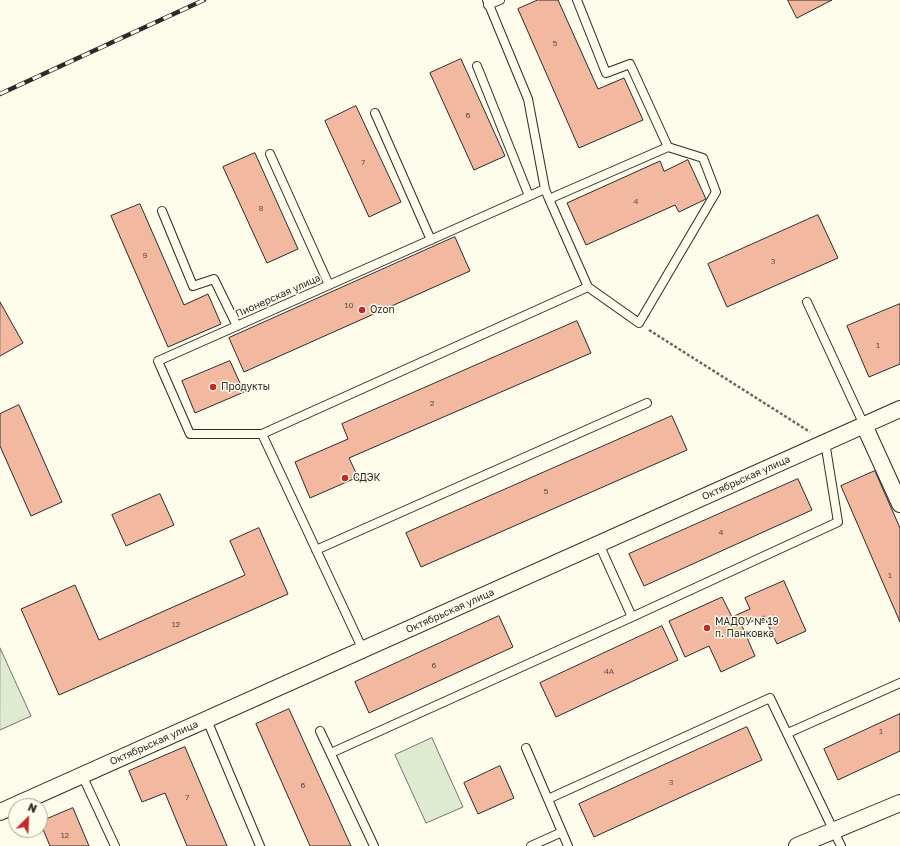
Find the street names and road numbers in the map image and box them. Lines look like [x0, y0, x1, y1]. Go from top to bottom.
street label: Пионерская улица [234, 272, 322, 320]
street label: Октябрьская улица [700, 453, 792, 503]
street label: Октябрьская улица [404, 586, 496, 636]
street label: Октябрьская улица [108, 718, 200, 768]

